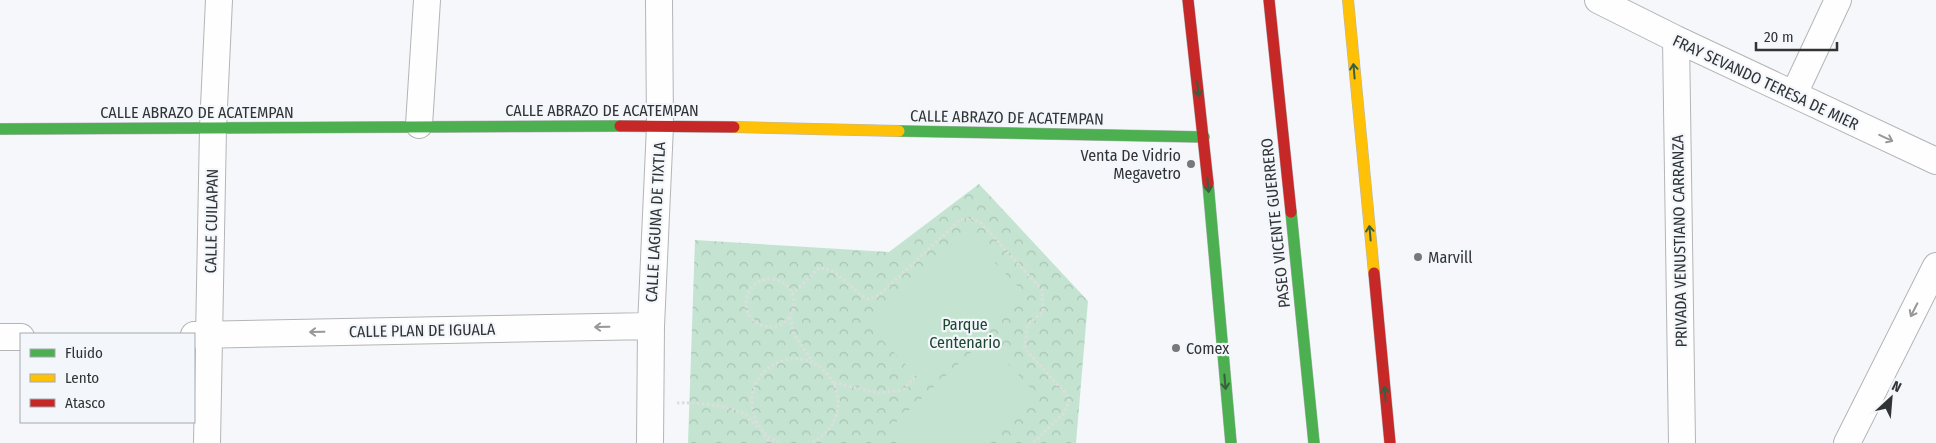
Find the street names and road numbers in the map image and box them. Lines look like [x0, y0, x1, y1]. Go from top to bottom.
street label: FRAY SEVANDO TERESA DE MIER [1670, 31, 1862, 134]
street label: CALLE ABRAZO DE ACATEMPAN [505, 101, 699, 120]
street label: CALLE ABRAZO DE ACATEMPAN [100, 103, 294, 122]
street label: CALLE ABRAZO DE ACATEMPAN [910, 106, 1104, 129]
street label: PRIVADA VENUSTIANO CARRANZA [1668, 134, 1691, 348]
street label: PASEO VICENTE GUERRERO [1257, 137, 1294, 309]
street label: CALLE LAGUNA DE TIXTLA [642, 141, 669, 303]
street label: CALLE CUILAPAN [201, 169, 222, 273]
street label: CALLE PLAN DE IGUALA [349, 320, 496, 341]

